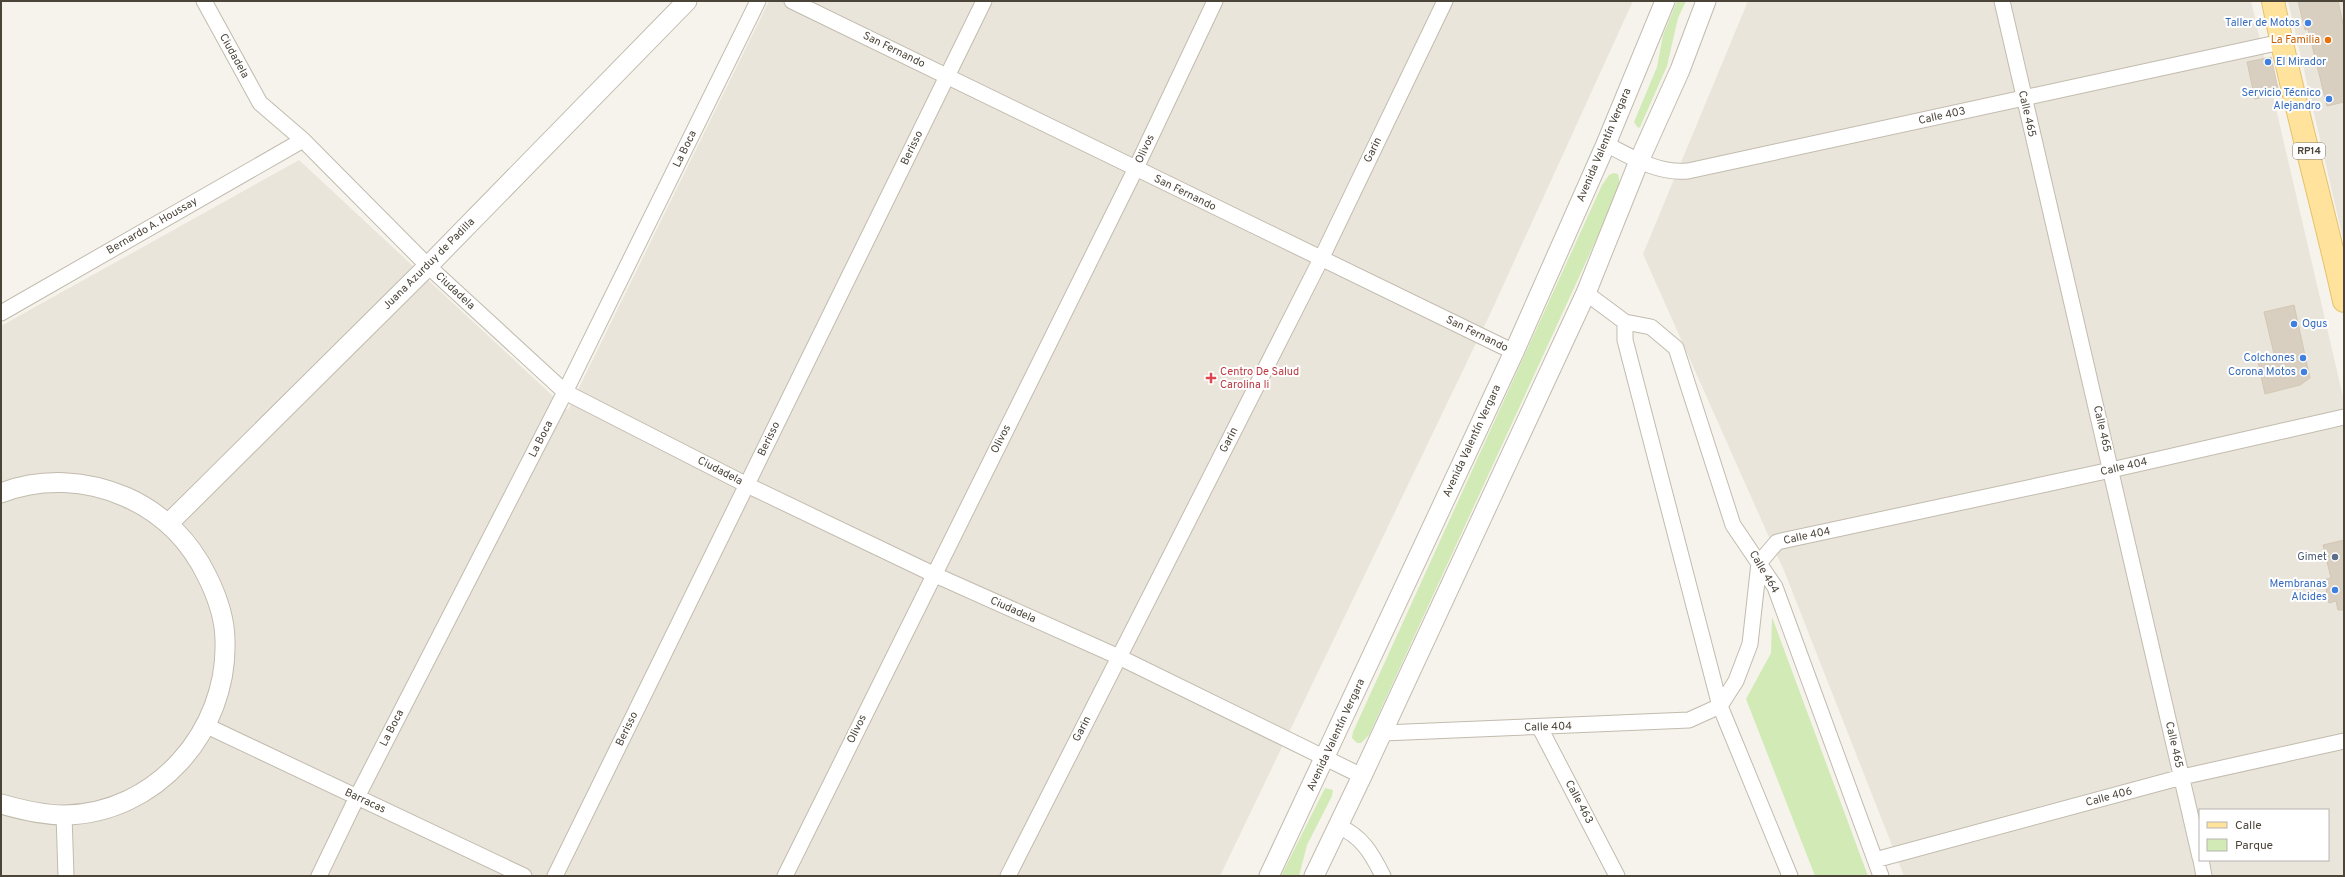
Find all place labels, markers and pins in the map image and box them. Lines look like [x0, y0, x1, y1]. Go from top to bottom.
place label: Taller de Motos [2225, 16, 2300, 30]
marker: Taller de Motos [2303, 18, 2313, 28]
place label: La Familia [2271, 33, 2320, 47]
marker: La Familia [2323, 35, 2333, 45]
place label: El Mirador [2276, 55, 2327, 69]
marker: El Mirador [2263, 57, 2273, 67]
place label: Servicio Técnico Alejandro [2242, 86, 2321, 113]
marker: Servicio Técnico Alejandro [2324, 94, 2334, 104]
place label: Ogus [2302, 317, 2327, 331]
marker: Ogus [2289, 319, 2299, 329]
place label: Colchones [2244, 351, 2295, 365]
marker: Colchones [2298, 353, 2308, 363]
place label: Centro De Salud Carolina Ii [1220, 365, 1299, 392]
place label: Corona Motos [2228, 365, 2296, 379]
marker: Corona Motos [2299, 367, 2309, 377]
marker: Centro De Salud Carolina Ii [1205, 372, 1217, 384]
place label: Gimet [2297, 550, 2327, 564]
marker: Gimet [2330, 552, 2340, 562]
place label: Membranas Alcides [2269, 577, 2327, 604]
marker: Membranas Alcides [2330, 585, 2340, 595]

